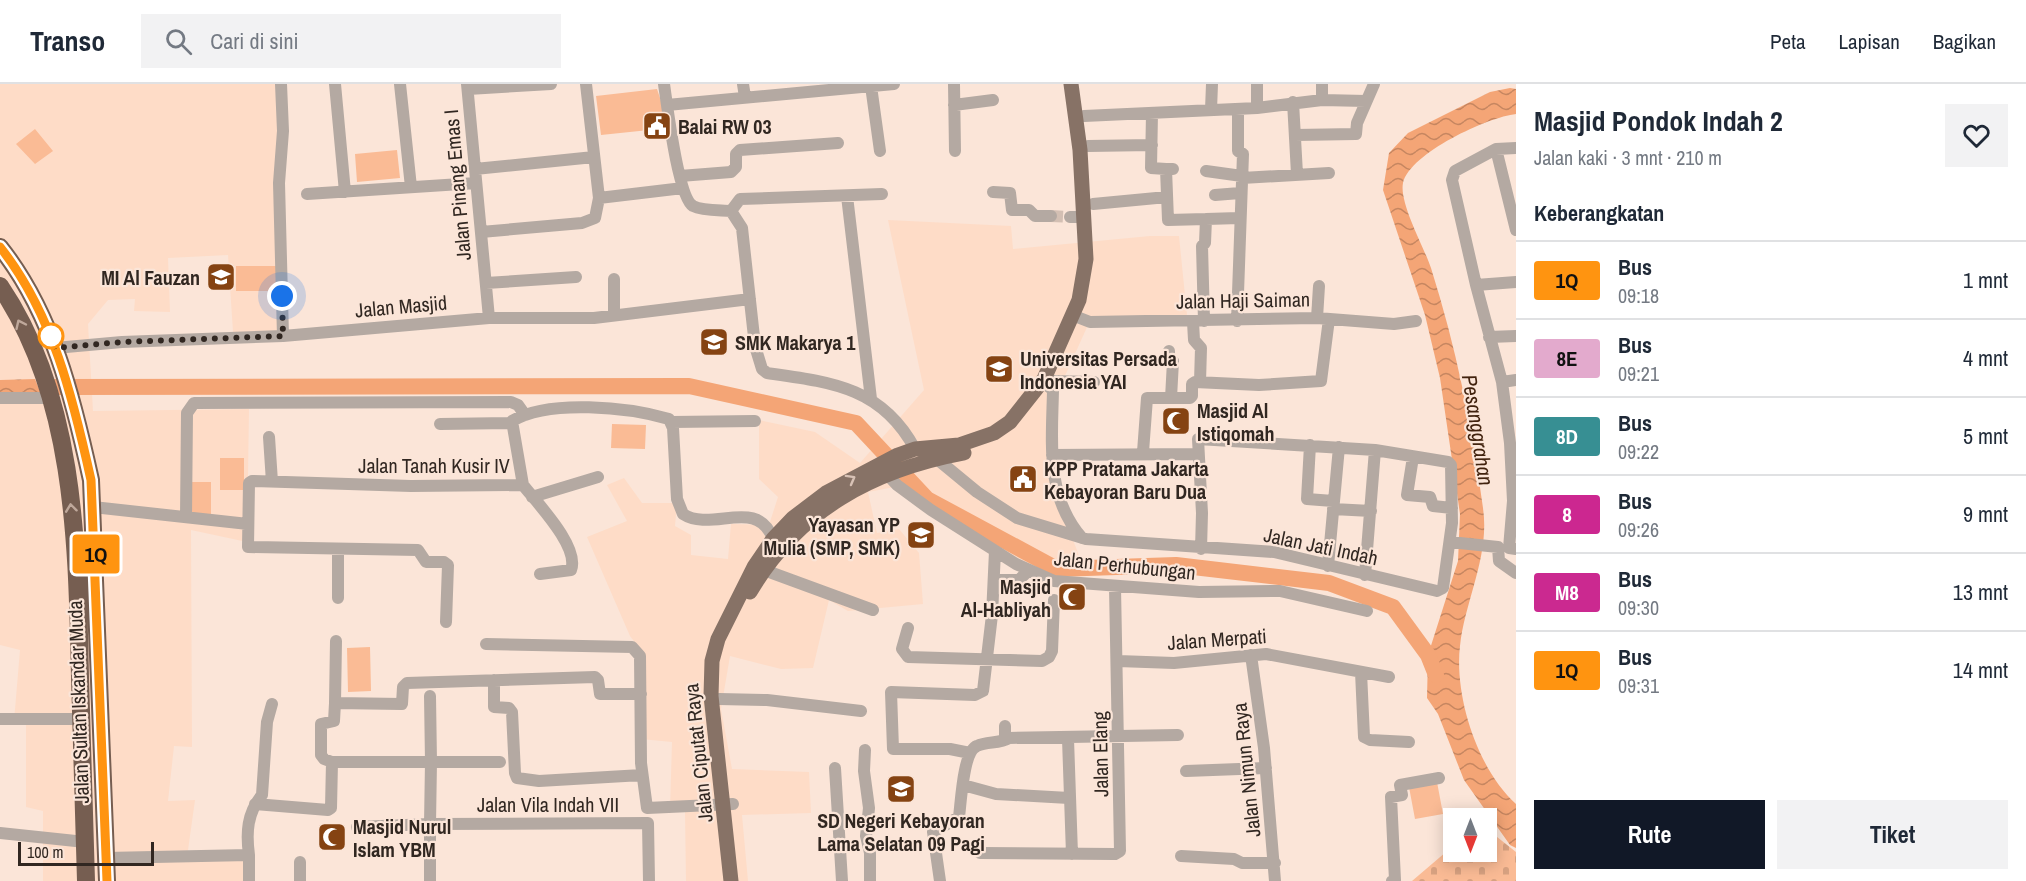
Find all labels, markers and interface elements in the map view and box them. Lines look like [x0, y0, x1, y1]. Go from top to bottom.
search box [141, 14, 561, 68]
text: Transo [30, 22, 105, 60]
icon: search [162, 25, 195, 58]
text: Cari di sini [210, 26, 299, 56]
text: Peta [1770, 27, 1806, 56]
text: Lapisan [1839, 27, 1900, 56]
text: Bagikan [1933, 27, 1996, 56]
text: Masjid Pondok Indah 2 [1534, 102, 1783, 140]
button: heart [1945, 104, 2008, 167]
street label: Jalan Pinang Emas I [437, 108, 477, 262]
public building icon: Balai RW 03 [641, 110, 673, 142]
place label: Balai RW 03 [678, 113, 772, 140]
text: Jalan kaki · 3 mnt · 210 m [1534, 144, 1722, 171]
text: Keberangkatan [1534, 198, 1664, 228]
text: Bus [1618, 252, 1652, 282]
school or university icon: MI Al Fauzan [205, 261, 237, 293]
place label: MI Al Fauzan [101, 264, 200, 291]
text: 1 mnt [1963, 265, 2008, 295]
text: 1Q [1556, 266, 1578, 295]
your location [267, 281, 297, 311]
text: 09:18 [1618, 282, 1659, 309]
street label: Jalan Haji Saiman [1176, 285, 1310, 315]
street label: Jalan Masjid [354, 289, 448, 323]
one-way arrow [16, 319, 28, 330]
unlabelled marker [38, 323, 64, 349]
school or university icon: SMK Makarya 1 [698, 326, 730, 358]
place label: SMK Makarya 1 [735, 329, 856, 356]
text: Bus [1618, 330, 1652, 360]
text: 4 mnt [1963, 343, 2008, 373]
text: 8E [1556, 344, 1578, 373]
place label: Universitas Persada Indonesia YAI [1020, 345, 1177, 395]
school or university icon: Universitas Persada Indonesia YAI [983, 353, 1015, 385]
text: 09:21 [1618, 360, 1659, 387]
water label: Pesanggrahan [1455, 372, 1501, 488]
place label: Masjid Al Istiqomah [1197, 397, 1274, 447]
mosque icon: Masjid Al Istiqomah [1160, 405, 1192, 437]
text: Bus [1618, 408, 1652, 438]
text: 5 mnt [1963, 421, 2008, 451]
text: 8D [1556, 422, 1578, 451]
text: 09:22 [1618, 438, 1659, 465]
street label: Jalan Tanah Kusir IV [358, 452, 510, 479]
place label: KPP Pratama Jakarta Kebayoran Baru Dua [1044, 455, 1209, 505]
public building icon: KPP Pratama Jakarta Kebayoran Baru Dua [1007, 463, 1039, 495]
one-way arrow [845, 475, 855, 486]
text: Bus [1618, 486, 1652, 516]
text: 9 mnt [1963, 499, 2008, 529]
text: 8 [1562, 500, 1572, 529]
one-way arrow [66, 503, 78, 512]
place label: Yayasan YP Mulia (SMP, SMK) [764, 511, 900, 561]
text: 09:26 [1618, 516, 1659, 543]
school or university icon: Yayasan YP Mulia (SMP, SMK) [905, 519, 937, 551]
street label: Jalan Jati Indah [1262, 521, 1380, 571]
line badge: 1Q [69, 534, 123, 574]
text: 1Q [85, 540, 107, 569]
street label: Jalan Perhubungan [1053, 544, 1197, 586]
text: Bus [1618, 564, 1652, 594]
place label: Masjid Al-Habliyah [961, 573, 1051, 623]
text: 13 mnt [1953, 577, 2008, 607]
text: M8 [1555, 578, 1579, 607]
mosque icon: Masjid Al-Habliyah [1056, 581, 1088, 613]
text: 09:30 [1618, 594, 1659, 621]
street label: Jalan Sultan Iskandar Muda [61, 600, 95, 804]
street label: Jalan Merpati [1166, 622, 1268, 656]
text: Bus [1618, 642, 1652, 672]
text: 14 mnt [1953, 655, 2008, 685]
text: 1Q [1556, 656, 1578, 685]
text: 09:31 [1618, 672, 1659, 699]
street label: Jalan Ciputat Raya [677, 682, 719, 824]
street label: Jalan Nimun Raya [1226, 702, 1266, 838]
street label: Jalan Elang [1086, 711, 1114, 797]
school or university icon: SD Negeri Kebayoran Lama Selatan 09 Pagi [885, 773, 917, 805]
street label: Jalan Vila Indah VII [477, 791, 619, 818]
button: Rute [1534, 800, 1765, 869]
button: Tiket [1777, 800, 2008, 869]
place label: SD Negeri Kebayoran Lama Selatan 09 Pagi [817, 807, 985, 857]
north arrow [1443, 808, 1497, 862]
map controls [1443, 808, 1497, 862]
place label: Masjid Nurul Islam YBM [353, 813, 451, 863]
mosque icon: Masjid Nurul Islam YBM [316, 821, 348, 853]
scale bar [18, 839, 154, 866]
text: 100 m [27, 841, 63, 863]

